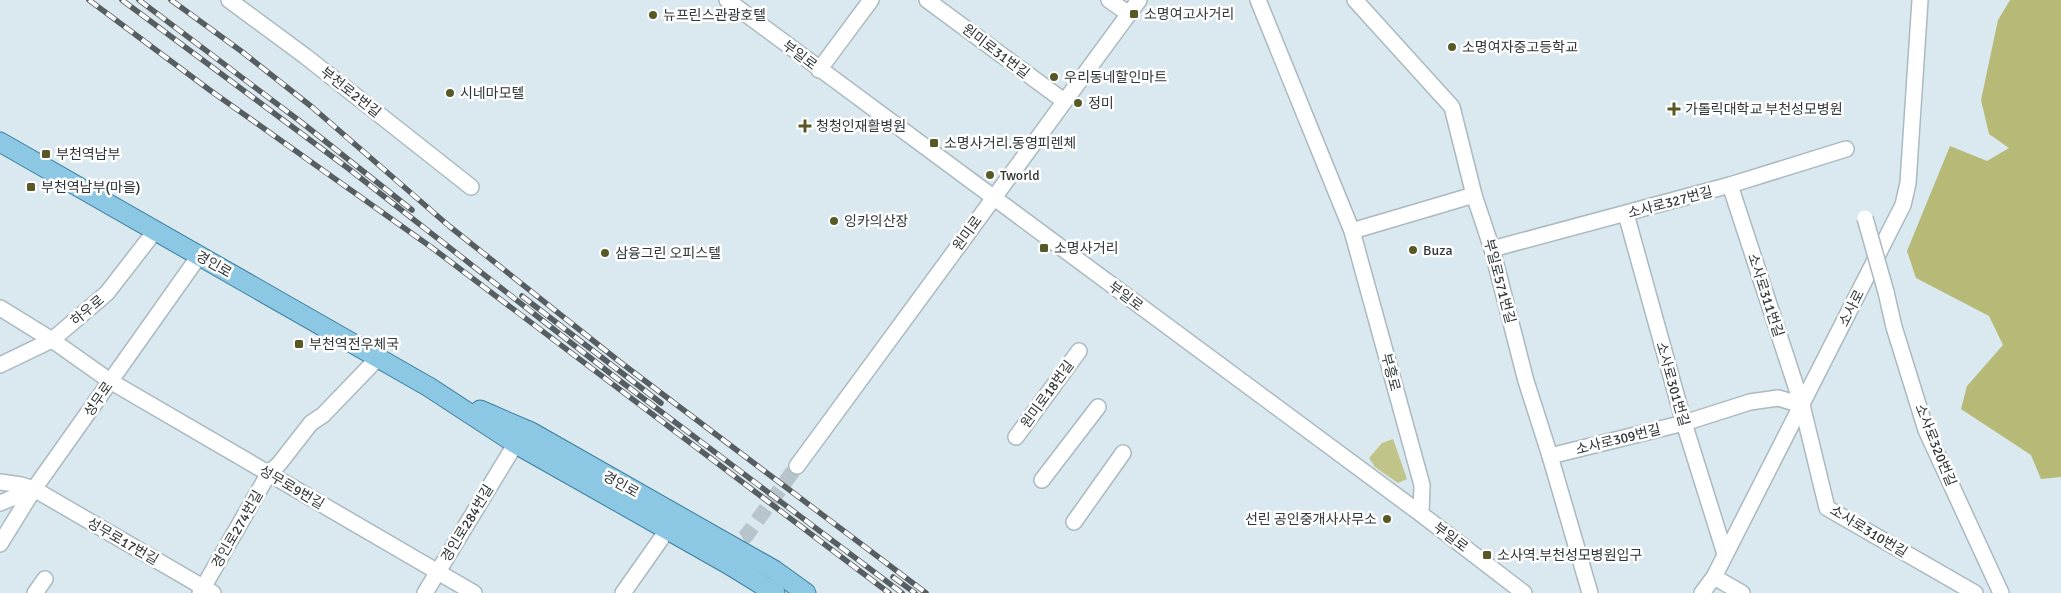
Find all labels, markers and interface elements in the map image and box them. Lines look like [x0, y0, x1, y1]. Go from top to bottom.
place label: 소명여고사거리 [1144, 6, 1234, 23]
place label: 뉴프린스관광호텔 [663, 7, 766, 24]
marker: 소명여고사거리 [1128, 8, 1140, 20]
marker: 뉴프린스관광호텔 [647, 9, 659, 21]
street label: 원미로31번길 [959, 21, 1033, 82]
street label: 부일로 [779, 37, 820, 74]
place label: 소명여자중고등학교 [1462, 39, 1578, 56]
marker: 소명여자중고등학교 [1446, 41, 1458, 53]
street label: 부천로2번길 [317, 64, 384, 121]
place label: 우리동네할인마트 [1064, 69, 1167, 86]
marker: 우리동네할인마트 [1048, 71, 1060, 83]
place label: 시네마모텔 [460, 85, 524, 102]
marker: 시네마모텔 [444, 87, 456, 99]
place label: 정미 [1088, 95, 1114, 112]
marker: 정미 [1072, 97, 1084, 109]
place label: 가톨릭대학교 부천성모병원 [1685, 101, 1843, 118]
marker: 가톨릭대학교 부천성모병원 [1667, 102, 1681, 116]
place label: 청청인재활병원 [816, 118, 906, 135]
marker: 청청인재활병원 [798, 119, 812, 133]
place label: 소명사거리.동영피렌체 [944, 135, 1076, 152]
marker: 소명사거리.동영피렌체 [928, 137, 940, 149]
place label: 부천역남부 [56, 146, 121, 163]
marker: 부천역남부 [40, 148, 52, 160]
place label: Tworld [1000, 167, 1040, 184]
marker: Tworld [984, 169, 996, 181]
place label: 부천역남부(마을) [41, 179, 140, 196]
marker: 부천역남부(마을) [25, 181, 37, 193]
street label: 소사로327번길 [1626, 183, 1714, 222]
place label: 잉카의산장 [844, 213, 909, 230]
street label: 원미로 [949, 213, 986, 254]
marker: 잉카의산장 [828, 215, 840, 227]
street label: 부일로571번길 [1480, 237, 1519, 325]
place label: 소명사거리 [1054, 240, 1118, 257]
marker: 소명사거리 [1038, 242, 1050, 254]
place label: Buza [1423, 242, 1452, 259]
marker: Buza [1407, 244, 1419, 256]
place label: 삼융그린 오피스텔 [615, 245, 721, 262]
street label: 경인로 [193, 247, 235, 282]
marker: 삼융그린 오피스텔 [599, 247, 611, 259]
street label: 소사로311번길 [1744, 251, 1787, 339]
street label: 부일로 [1105, 278, 1146, 315]
street label: 소사로 [1835, 287, 1868, 329]
street label: 하우로 [67, 291, 108, 329]
place label: 부천역전우체국 [309, 336, 399, 353]
marker: 부천역전우체국 [293, 338, 305, 350]
street label: 소사로301번길 [1652, 340, 1693, 428]
street label: 부흥로 [1377, 351, 1404, 393]
street label: 원미로18번길 [1017, 357, 1078, 431]
street label: 성무로 [80, 378, 117, 420]
street label: 소사로320번길 [1911, 402, 1960, 489]
street label: 소사로309번길 [1574, 421, 1662, 458]
street label: 성무로9번길 [256, 462, 327, 513]
street label: 경인로 [600, 468, 642, 501]
street label: 경인로284번길 [438, 482, 497, 565]
street label: 경인로274번길 [208, 487, 267, 571]
street label: 소사로310번길 [1827, 502, 1910, 561]
place label: 선린 공인중개사사무소 [1245, 511, 1377, 528]
marker: 선린 공인중개사사무소 [1381, 513, 1393, 525]
street label: 성무로17번길 [84, 514, 161, 569]
street label: 부일로 [1430, 519, 1471, 556]
place label: 소사역.부천성모병원입구 [1497, 547, 1642, 564]
marker: 소사역.부천성모병원입구 [1481, 549, 1493, 561]

